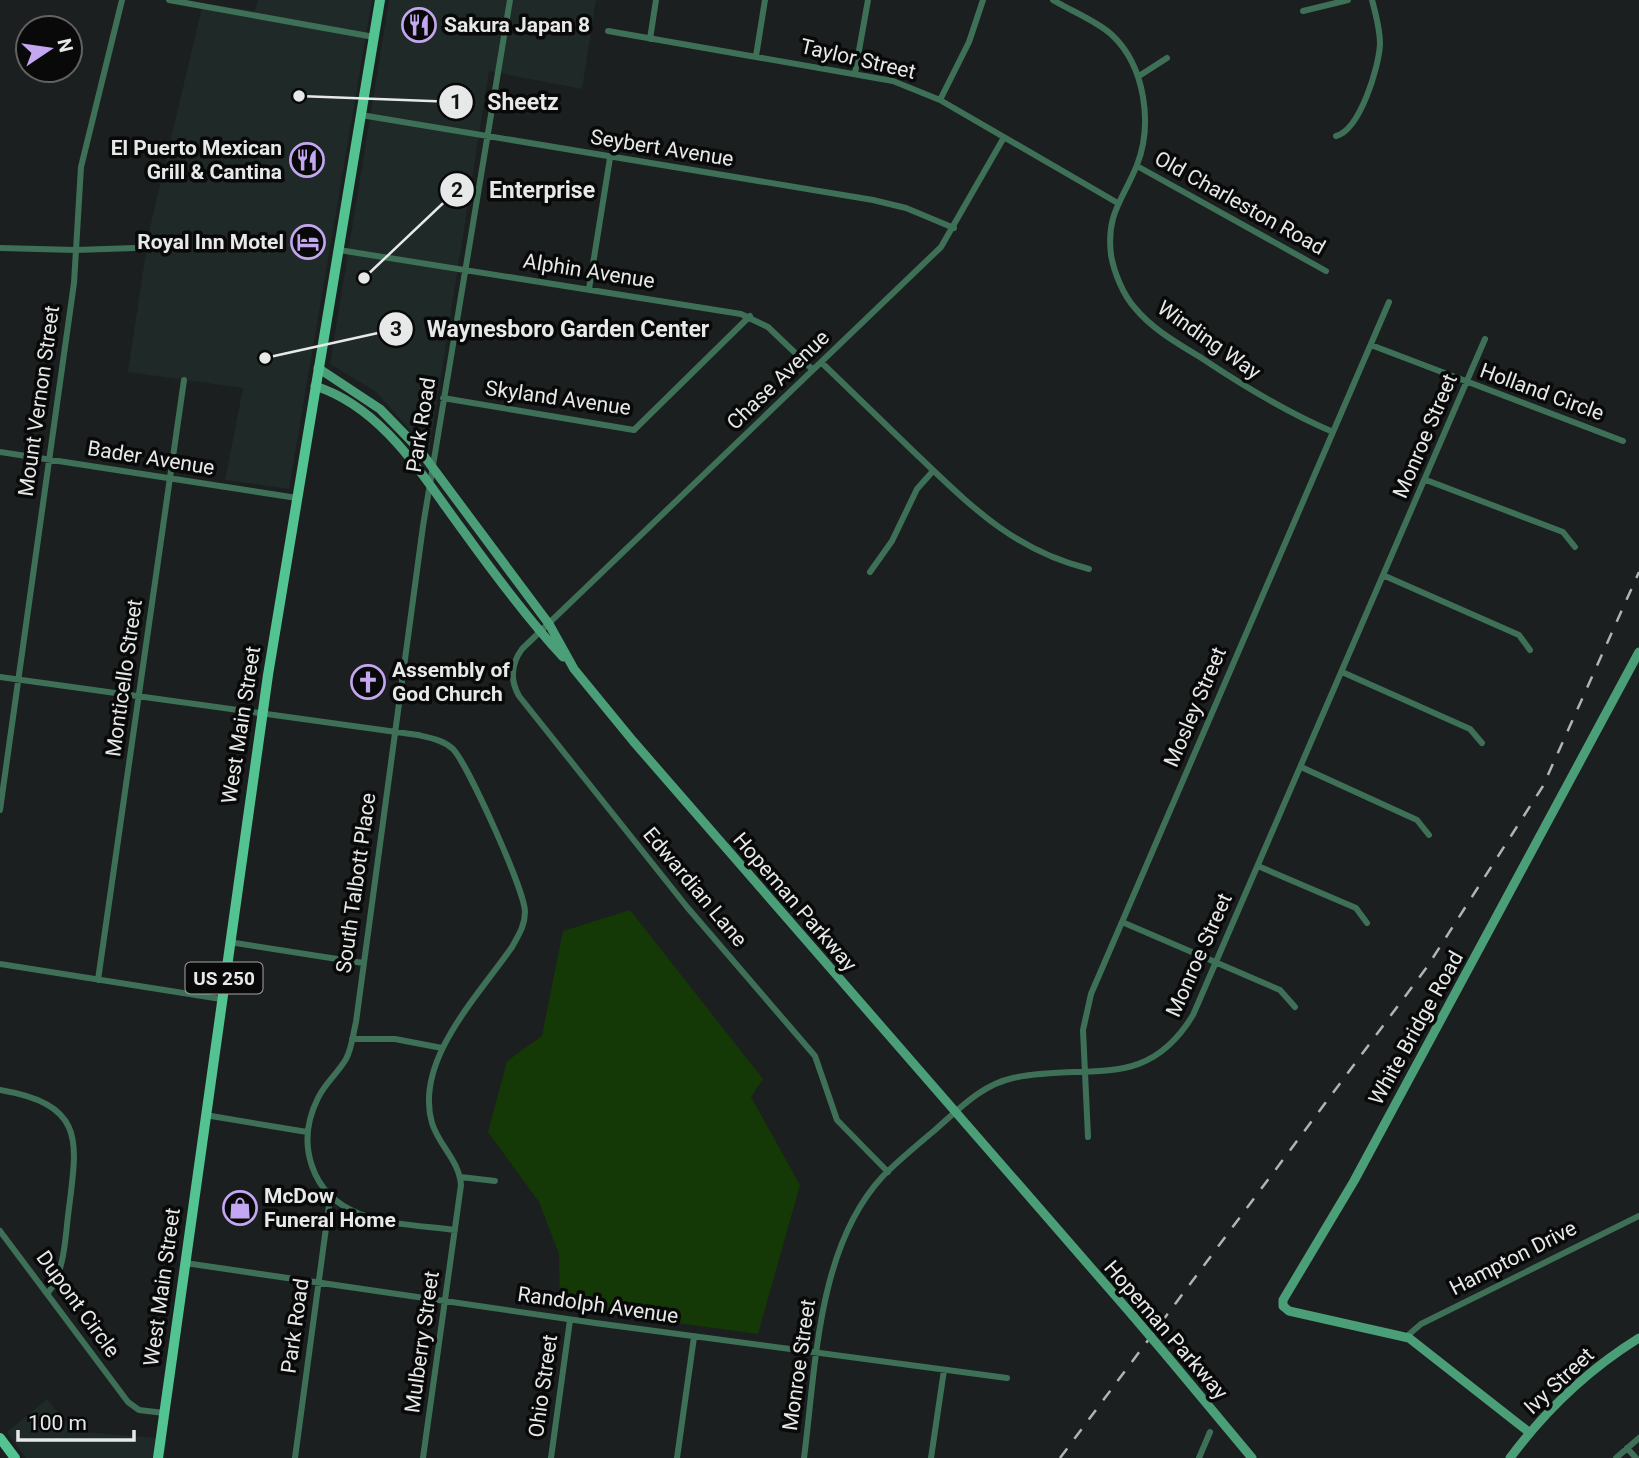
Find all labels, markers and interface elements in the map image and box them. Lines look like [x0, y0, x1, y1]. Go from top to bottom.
restaurant icon: Sakura Japan 8 [400, 6, 438, 44]
place label: Sakura Japan 8 [444, 13, 590, 37]
north arrow [14, 14, 84, 84]
street label: Taylor Street [798, 34, 918, 84]
text: N [52, 36, 78, 54]
callout: Sheetz [438, 80, 573, 124]
text: Sheetz [487, 89, 559, 116]
text: 1 [450, 90, 462, 114]
street label: Seybert Avenue [589, 125, 735, 171]
place label: El Puerto Mexican Grill & Cantina [111, 136, 282, 184]
restaurant icon: El Puerto Mexican Grill & Cantina [288, 141, 326, 179]
street label: Old Charleston Road [1151, 146, 1329, 260]
callout: Enterprise [440, 168, 609, 212]
text: Enterprise [489, 177, 595, 204]
text: 2 [451, 178, 463, 202]
hotel icon: Royal Inn Motel [289, 223, 327, 261]
place label: Royal Inn Motel [137, 230, 284, 254]
street label: Alphin Avenue [522, 249, 656, 293]
street label: Winding Way [1153, 296, 1265, 384]
street label: Mount Vernon Street [14, 304, 64, 498]
callout: Waynesboro Garden Center [378, 307, 723, 351]
text: Waynesboro Garden Center [427, 316, 710, 343]
text: 3 [390, 317, 402, 341]
street label: Chase Avenue [722, 325, 834, 435]
street label: Holland Circle [1477, 358, 1607, 426]
street label: Monroe Street [1388, 370, 1462, 502]
street label: Park Road [402, 376, 440, 474]
street label: Skyland Avenue [484, 376, 632, 420]
street label: Bader Avenue [86, 436, 216, 480]
street label: Monticello Street [101, 598, 147, 758]
street label: Mosley Street [1159, 643, 1231, 771]
street label: West Main Street [217, 644, 265, 806]
place label: Assembly of God Church [392, 658, 510, 706]
church icon: Assembly of God Church [349, 663, 387, 701]
street label: South Talbott Place [331, 791, 381, 975]
street label: Edwardian Lane [638, 822, 752, 952]
street label: Hopeman Parkway [728, 828, 862, 976]
street label: Monroe Street [1161, 889, 1237, 1020]
street label: White Bridge Road [1364, 947, 1468, 1109]
road number: US 250 [186, 962, 262, 994]
place label: McDow Funeral Home [264, 1184, 396, 1232]
shop icon: McDow Funeral Home [221, 1189, 259, 1227]
street label: West Main Street [139, 1206, 185, 1368]
street label: Hampton Drive [1446, 1216, 1580, 1300]
street label: Dupont Circle [31, 1246, 125, 1362]
street label: Hopeman Parkway [1099, 1256, 1233, 1404]
street label: Mulberry Street [400, 1269, 444, 1414]
street label: Park Road [276, 1277, 314, 1375]
street label: Randolph Avenue [516, 1282, 680, 1328]
street label: Monroe Street [778, 1298, 820, 1432]
street label: Ohio Street [524, 1333, 562, 1439]
street label: Ivy Street [1519, 1343, 1599, 1419]
scale bar [18, 1398, 133, 1442]
text: 100 m [28, 1411, 87, 1435]

